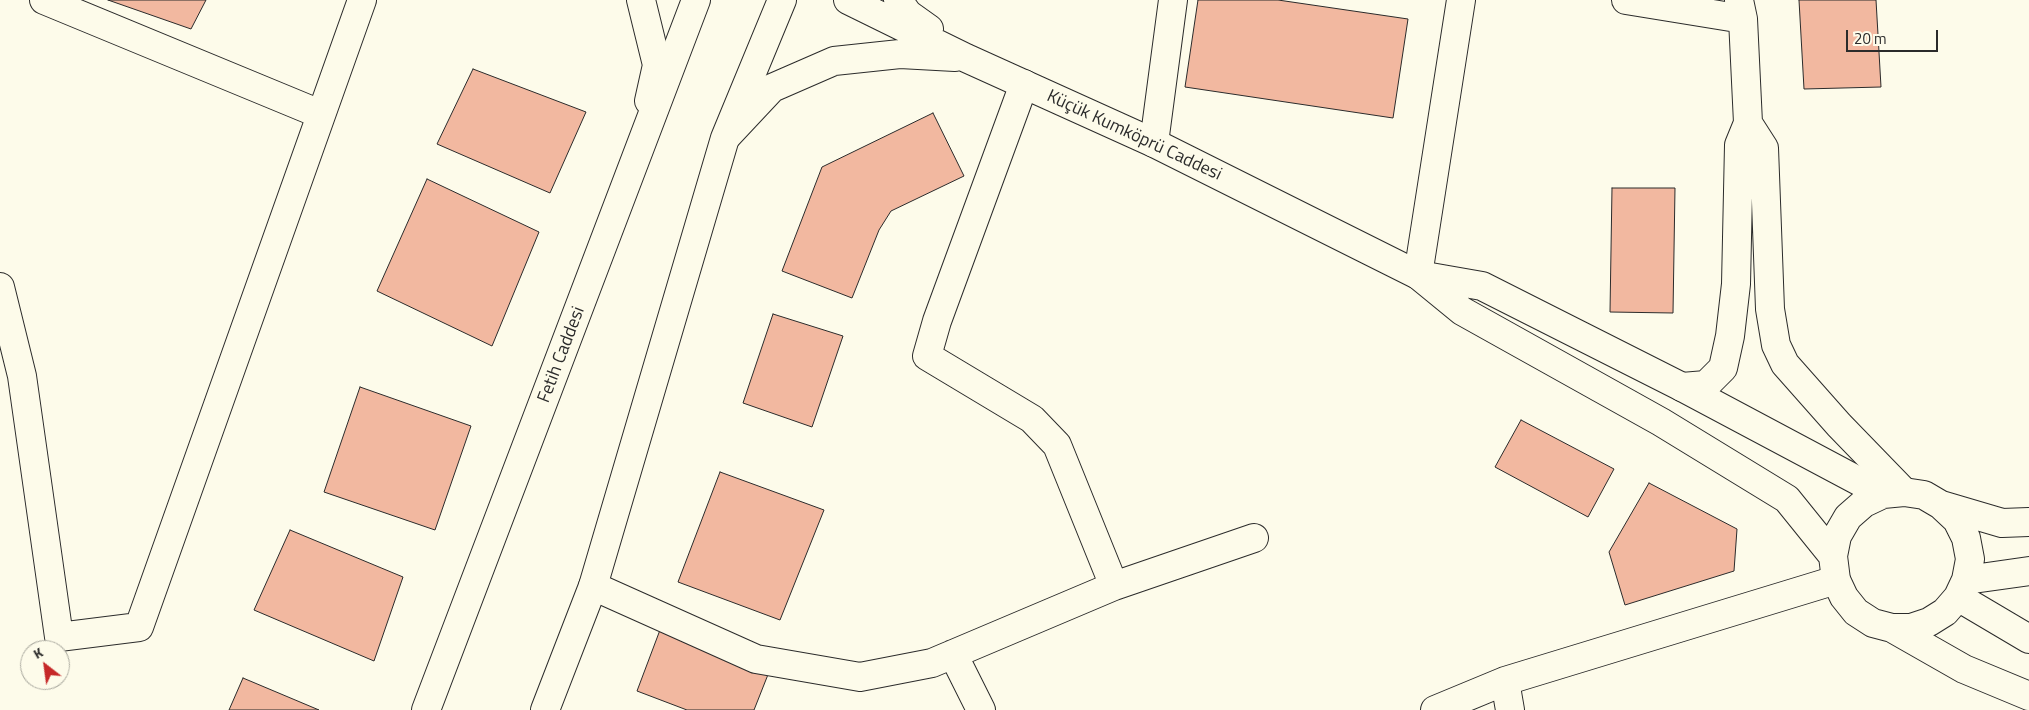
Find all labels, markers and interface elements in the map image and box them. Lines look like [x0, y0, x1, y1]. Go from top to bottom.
scale bar [1849, 20, 1942, 52]
text: 20 m [1854, 27, 1887, 50]
street label: Küçük Kumköprü Caddesi [1043, 86, 1225, 186]
street label: Fetih Caddesi [534, 304, 590, 406]
north arrow [20, 640, 70, 690]
text: K [29, 641, 47, 664]

